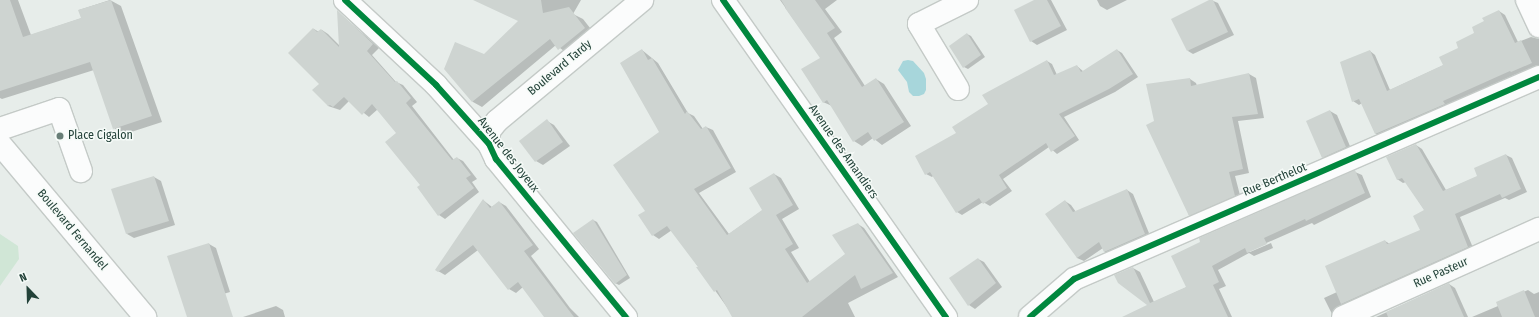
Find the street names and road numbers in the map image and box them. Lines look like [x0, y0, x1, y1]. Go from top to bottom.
street label: Boulevard Tardy [525, 37, 595, 99]
street label: Avenue des Amandiers [805, 102, 881, 202]
street label: Avenue des Joyeux [474, 115, 542, 195]
street label: Rue Berthelot [1241, 160, 1309, 200]
street label: Boulevard Fernandel [34, 187, 110, 273]
street label: Rue Pasteur [1411, 255, 1471, 291]

